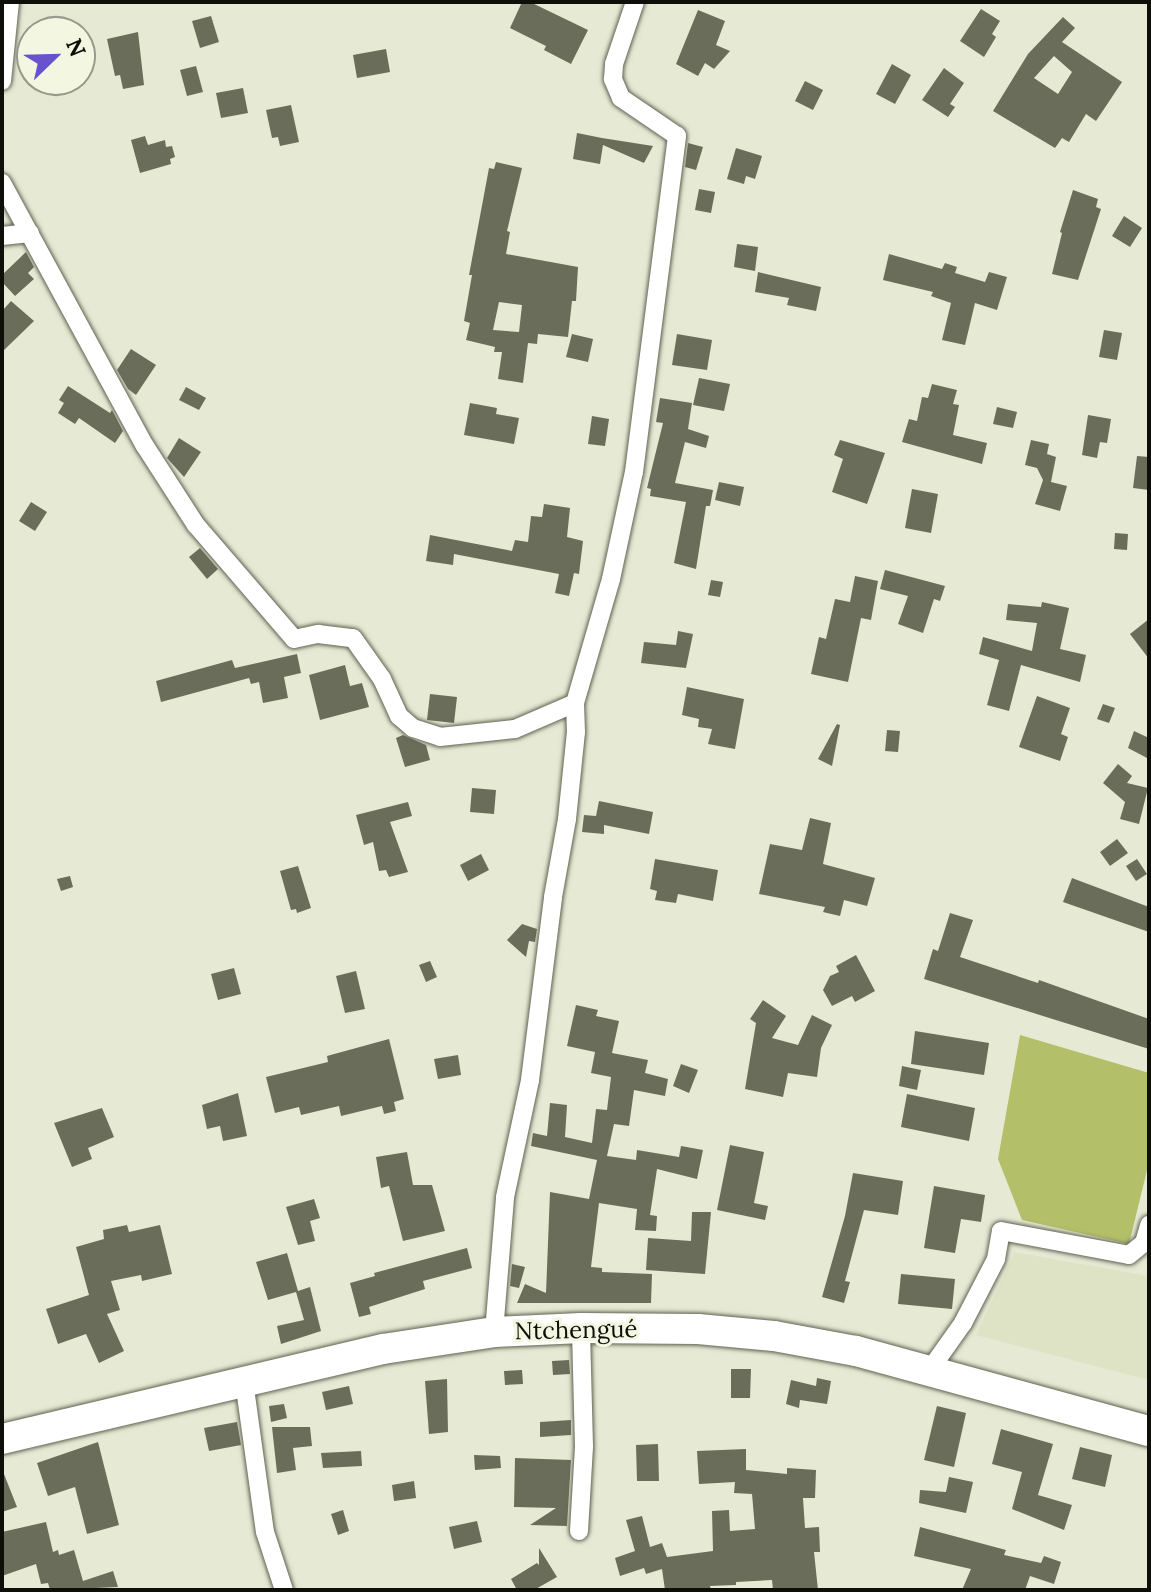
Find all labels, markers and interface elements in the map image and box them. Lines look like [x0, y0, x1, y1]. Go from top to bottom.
north arrow [16, 16, 96, 96]
text: N [60, 34, 92, 61]
street label: Ntchengué [514, 1315, 638, 1345]

